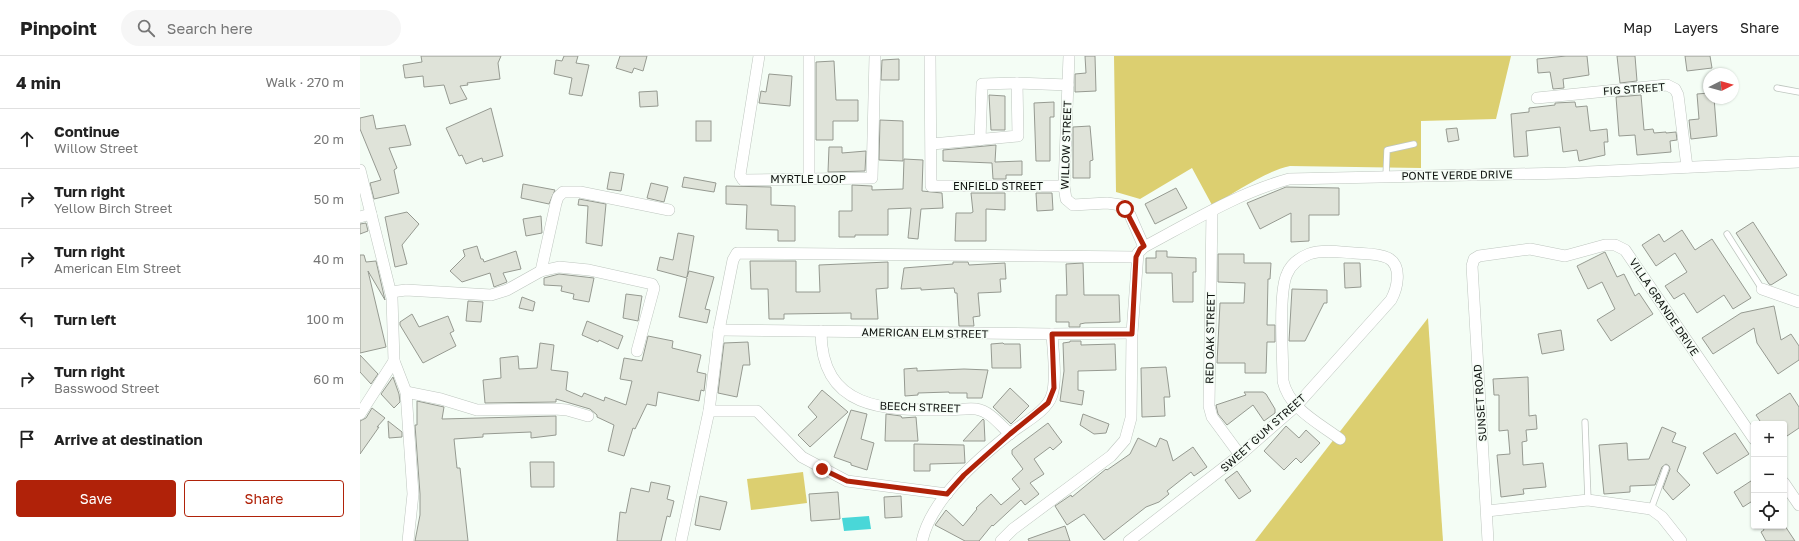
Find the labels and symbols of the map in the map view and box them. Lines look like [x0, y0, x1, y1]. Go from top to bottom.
north arrow [1703, 68, 1739, 104]
street label: FIG STREET [1603, 80, 1666, 97]
street label: WILLOW STREET [1057, 100, 1074, 190]
street label: PONTE VERDE DRIVE [1401, 167, 1513, 182]
street label: MYRTLE LOOP [770, 172, 846, 185]
street label: ENFIELD STREET [953, 179, 1043, 192]
route start [1116, 200, 1134, 218]
street label: VILLA GRANDE DRIVE [1627, 256, 1702, 358]
street label: RED OAK STREET [1202, 292, 1217, 384]
street label: AMERICAN ELM STREET [861, 325, 989, 340]
street label: SUNSET ROAD [1470, 364, 1489, 442]
street label: SWEET GUM STREET [1217, 391, 1308, 474]
street label: BEECH STREET [879, 399, 961, 414]
route end [813, 460, 831, 478]

